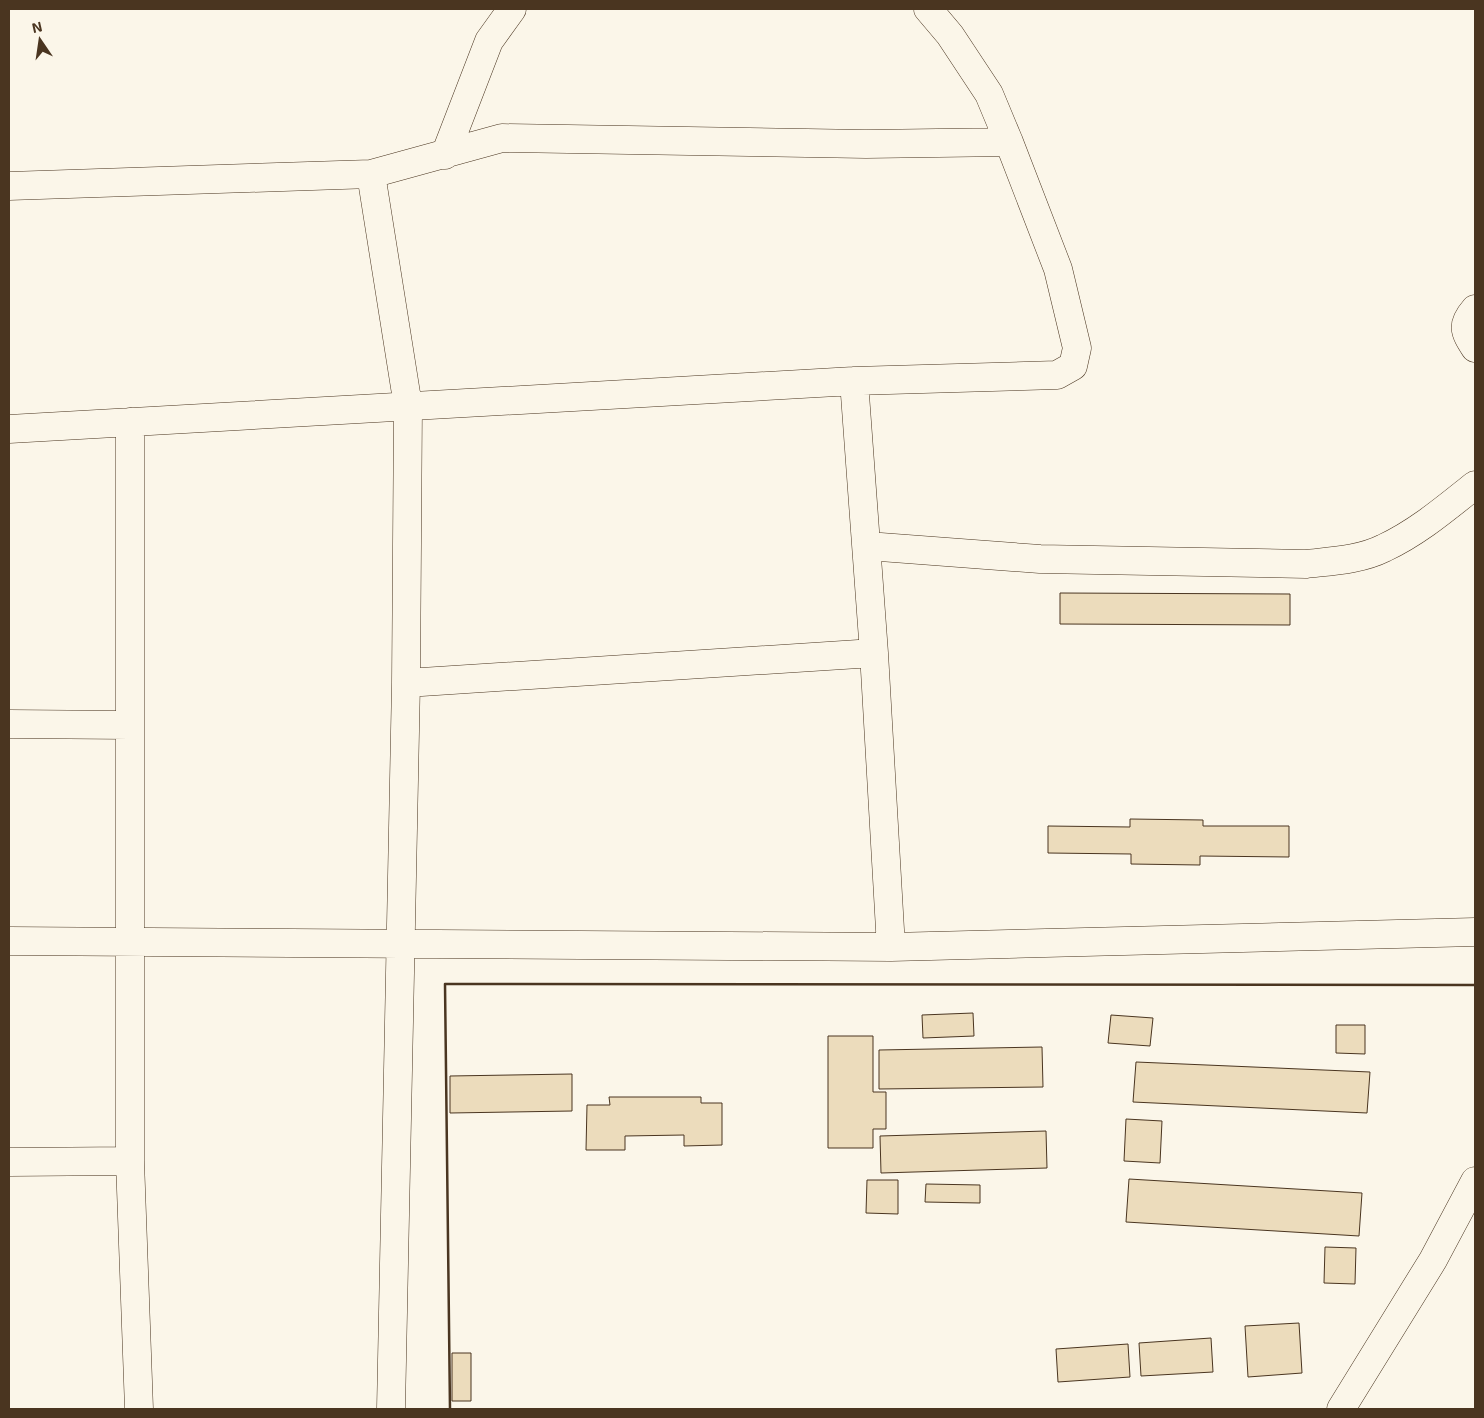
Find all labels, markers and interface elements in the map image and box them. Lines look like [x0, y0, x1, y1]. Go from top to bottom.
north arrow [15, 15, 65, 65]
text: N [30, 17, 44, 36]

